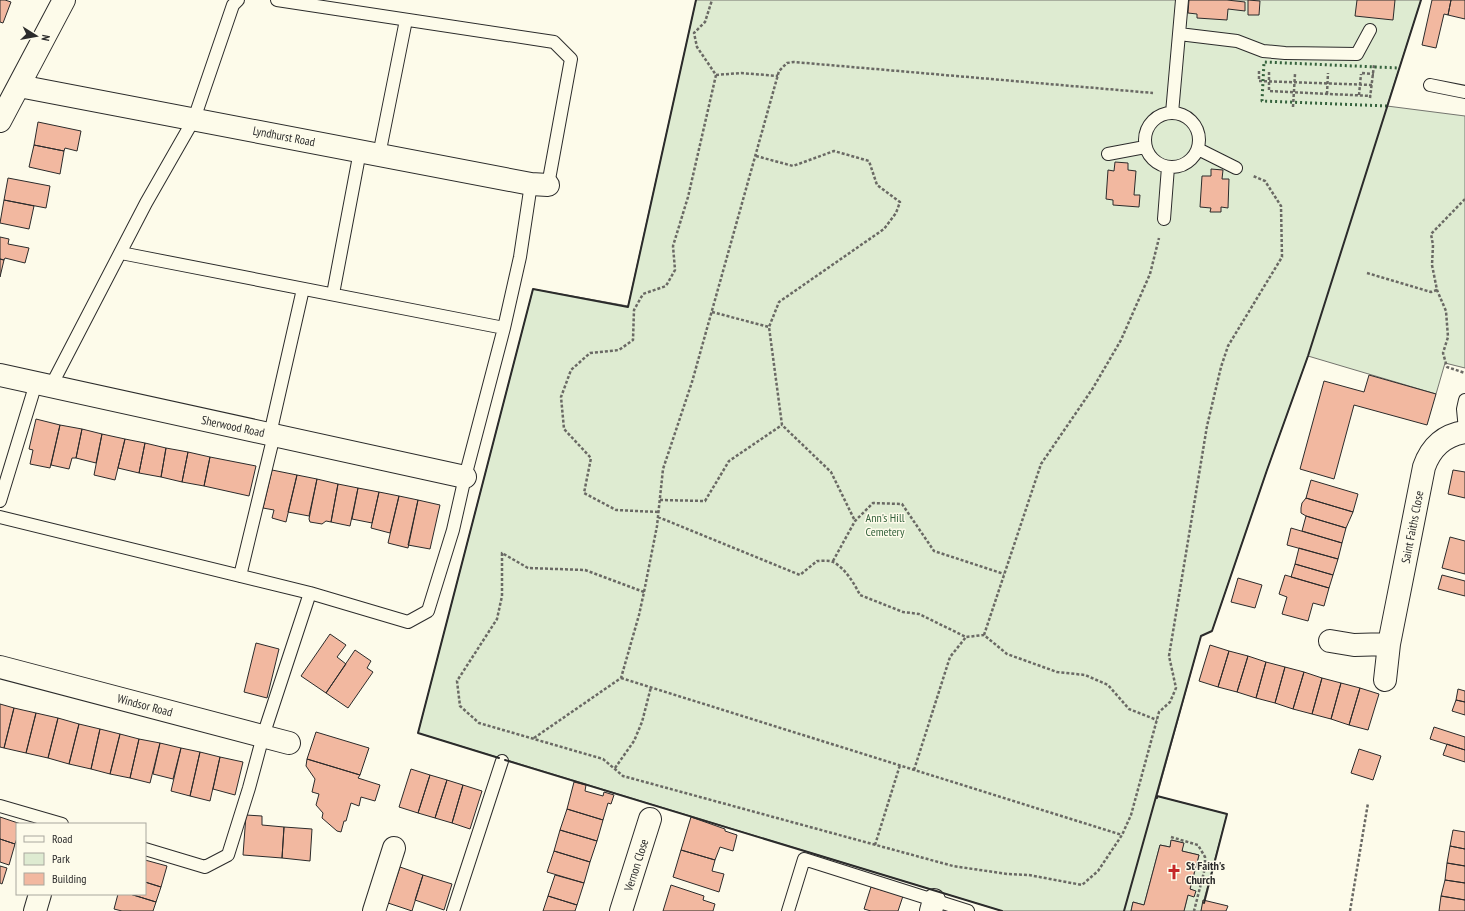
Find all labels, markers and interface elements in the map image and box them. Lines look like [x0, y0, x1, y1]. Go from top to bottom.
north arrow [16, 16, 56, 56]
text: N [38, 34, 53, 42]
street label: Lyndhurst Road [252, 123, 316, 149]
street label: Sherwood Road [200, 412, 266, 440]
street label: Saint Faiths Close [1398, 489, 1426, 565]
park label: Ann's Hill Cemetery [866, 510, 905, 539]
street label: Windsor Road [116, 690, 174, 720]
legend [16, 823, 146, 895]
text: Road [52, 831, 72, 846]
street label: Vernon Close [620, 837, 651, 894]
text: Park [52, 851, 70, 866]
place label: St Faith's Church [1186, 858, 1225, 887]
church icon: St Faith's Church [1165, 863, 1183, 881]
text: Building [52, 871, 87, 886]

